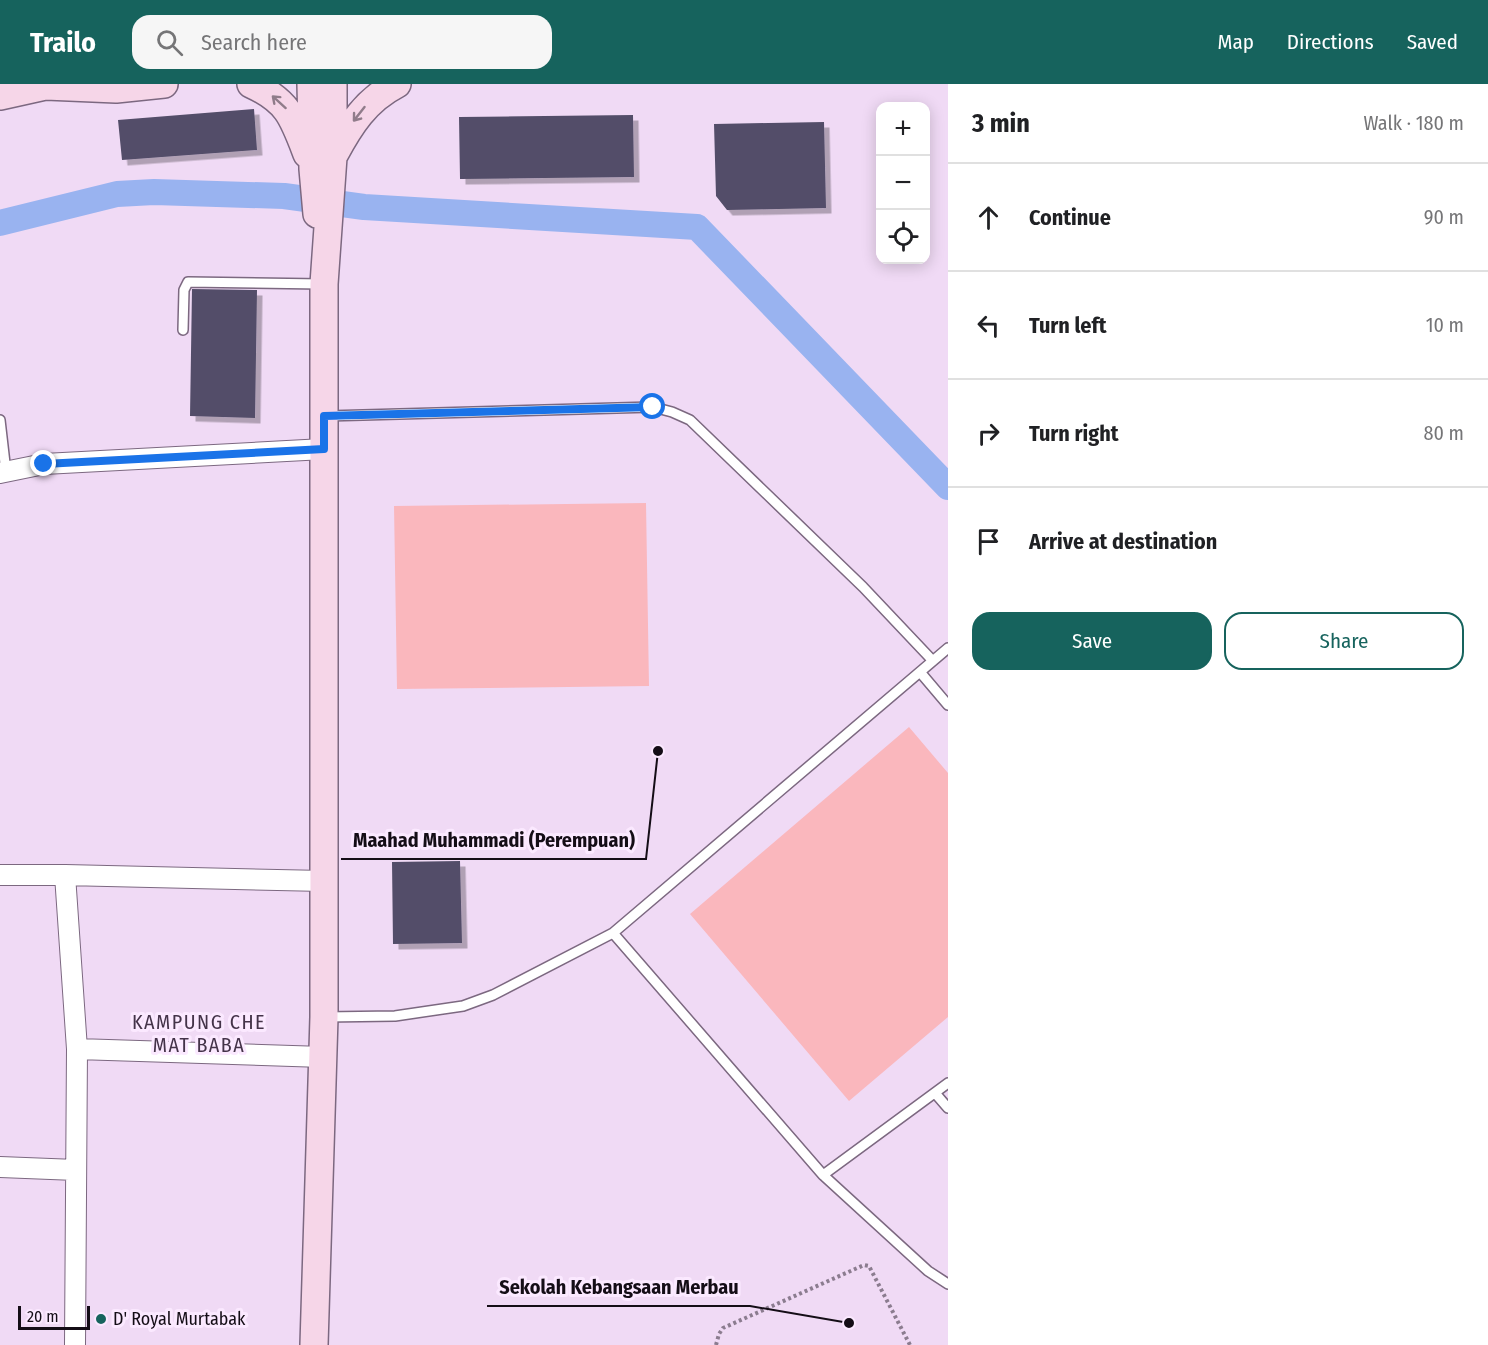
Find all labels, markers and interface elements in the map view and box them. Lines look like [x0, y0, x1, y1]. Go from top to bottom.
search box [132, 15, 552, 69]
text: Trailo [30, 26, 96, 59]
icon: search [153, 26, 186, 59]
text: Search here [201, 29, 307, 56]
text: Map [1217, 29, 1254, 55]
text: Directions [1287, 29, 1374, 55]
text: Saved [1407, 29, 1458, 55]
one-way arrow [272, 95, 287, 109]
map controls [876, 102, 930, 264]
button: + [876, 102, 930, 156]
one-way arrow [352, 106, 365, 122]
text: 3 min [972, 108, 1030, 139]
text: Walk · 180 m [1363, 111, 1464, 135]
button: − [876, 156, 930, 210]
icon: ahead [972, 201, 1005, 234]
text: Continue [1029, 204, 1111, 231]
text: 90 m [1424, 205, 1464, 229]
button: locate [876, 210, 930, 264]
icon: left [972, 309, 1005, 342]
text: Turn left [1029, 312, 1107, 339]
text: 10 m [1426, 313, 1464, 337]
route start [639, 393, 665, 419]
icon: right [972, 417, 1005, 450]
text: Turn right [1029, 420, 1118, 447]
text: 80 m [1424, 421, 1464, 445]
route end [30, 450, 56, 476]
icon: arrive [972, 525, 1005, 558]
text: Arrive at destination [1029, 528, 1217, 555]
button: Save [972, 612, 1212, 670]
button: Share [1224, 612, 1464, 670]
callout: Maahad Muhammadi (Perempuan) [341, 821, 646, 859]
text: Maahad Muhammadi (Perempuan) [353, 828, 635, 852]
district label: KAMPUNG CHE MAT BABA [132, 1010, 266, 1057]
callout: Sekolah Kebangsaan Merbau [487, 1268, 750, 1306]
text: Sekolah Kebangsaan Merbau [499, 1275, 739, 1299]
scale bar [18, 1303, 90, 1330]
text: 20 m [27, 1307, 58, 1326]
place label: D' Royal Murtabak [113, 1308, 246, 1330]
marker: D' Royal Murtabak [94, 1312, 108, 1326]

